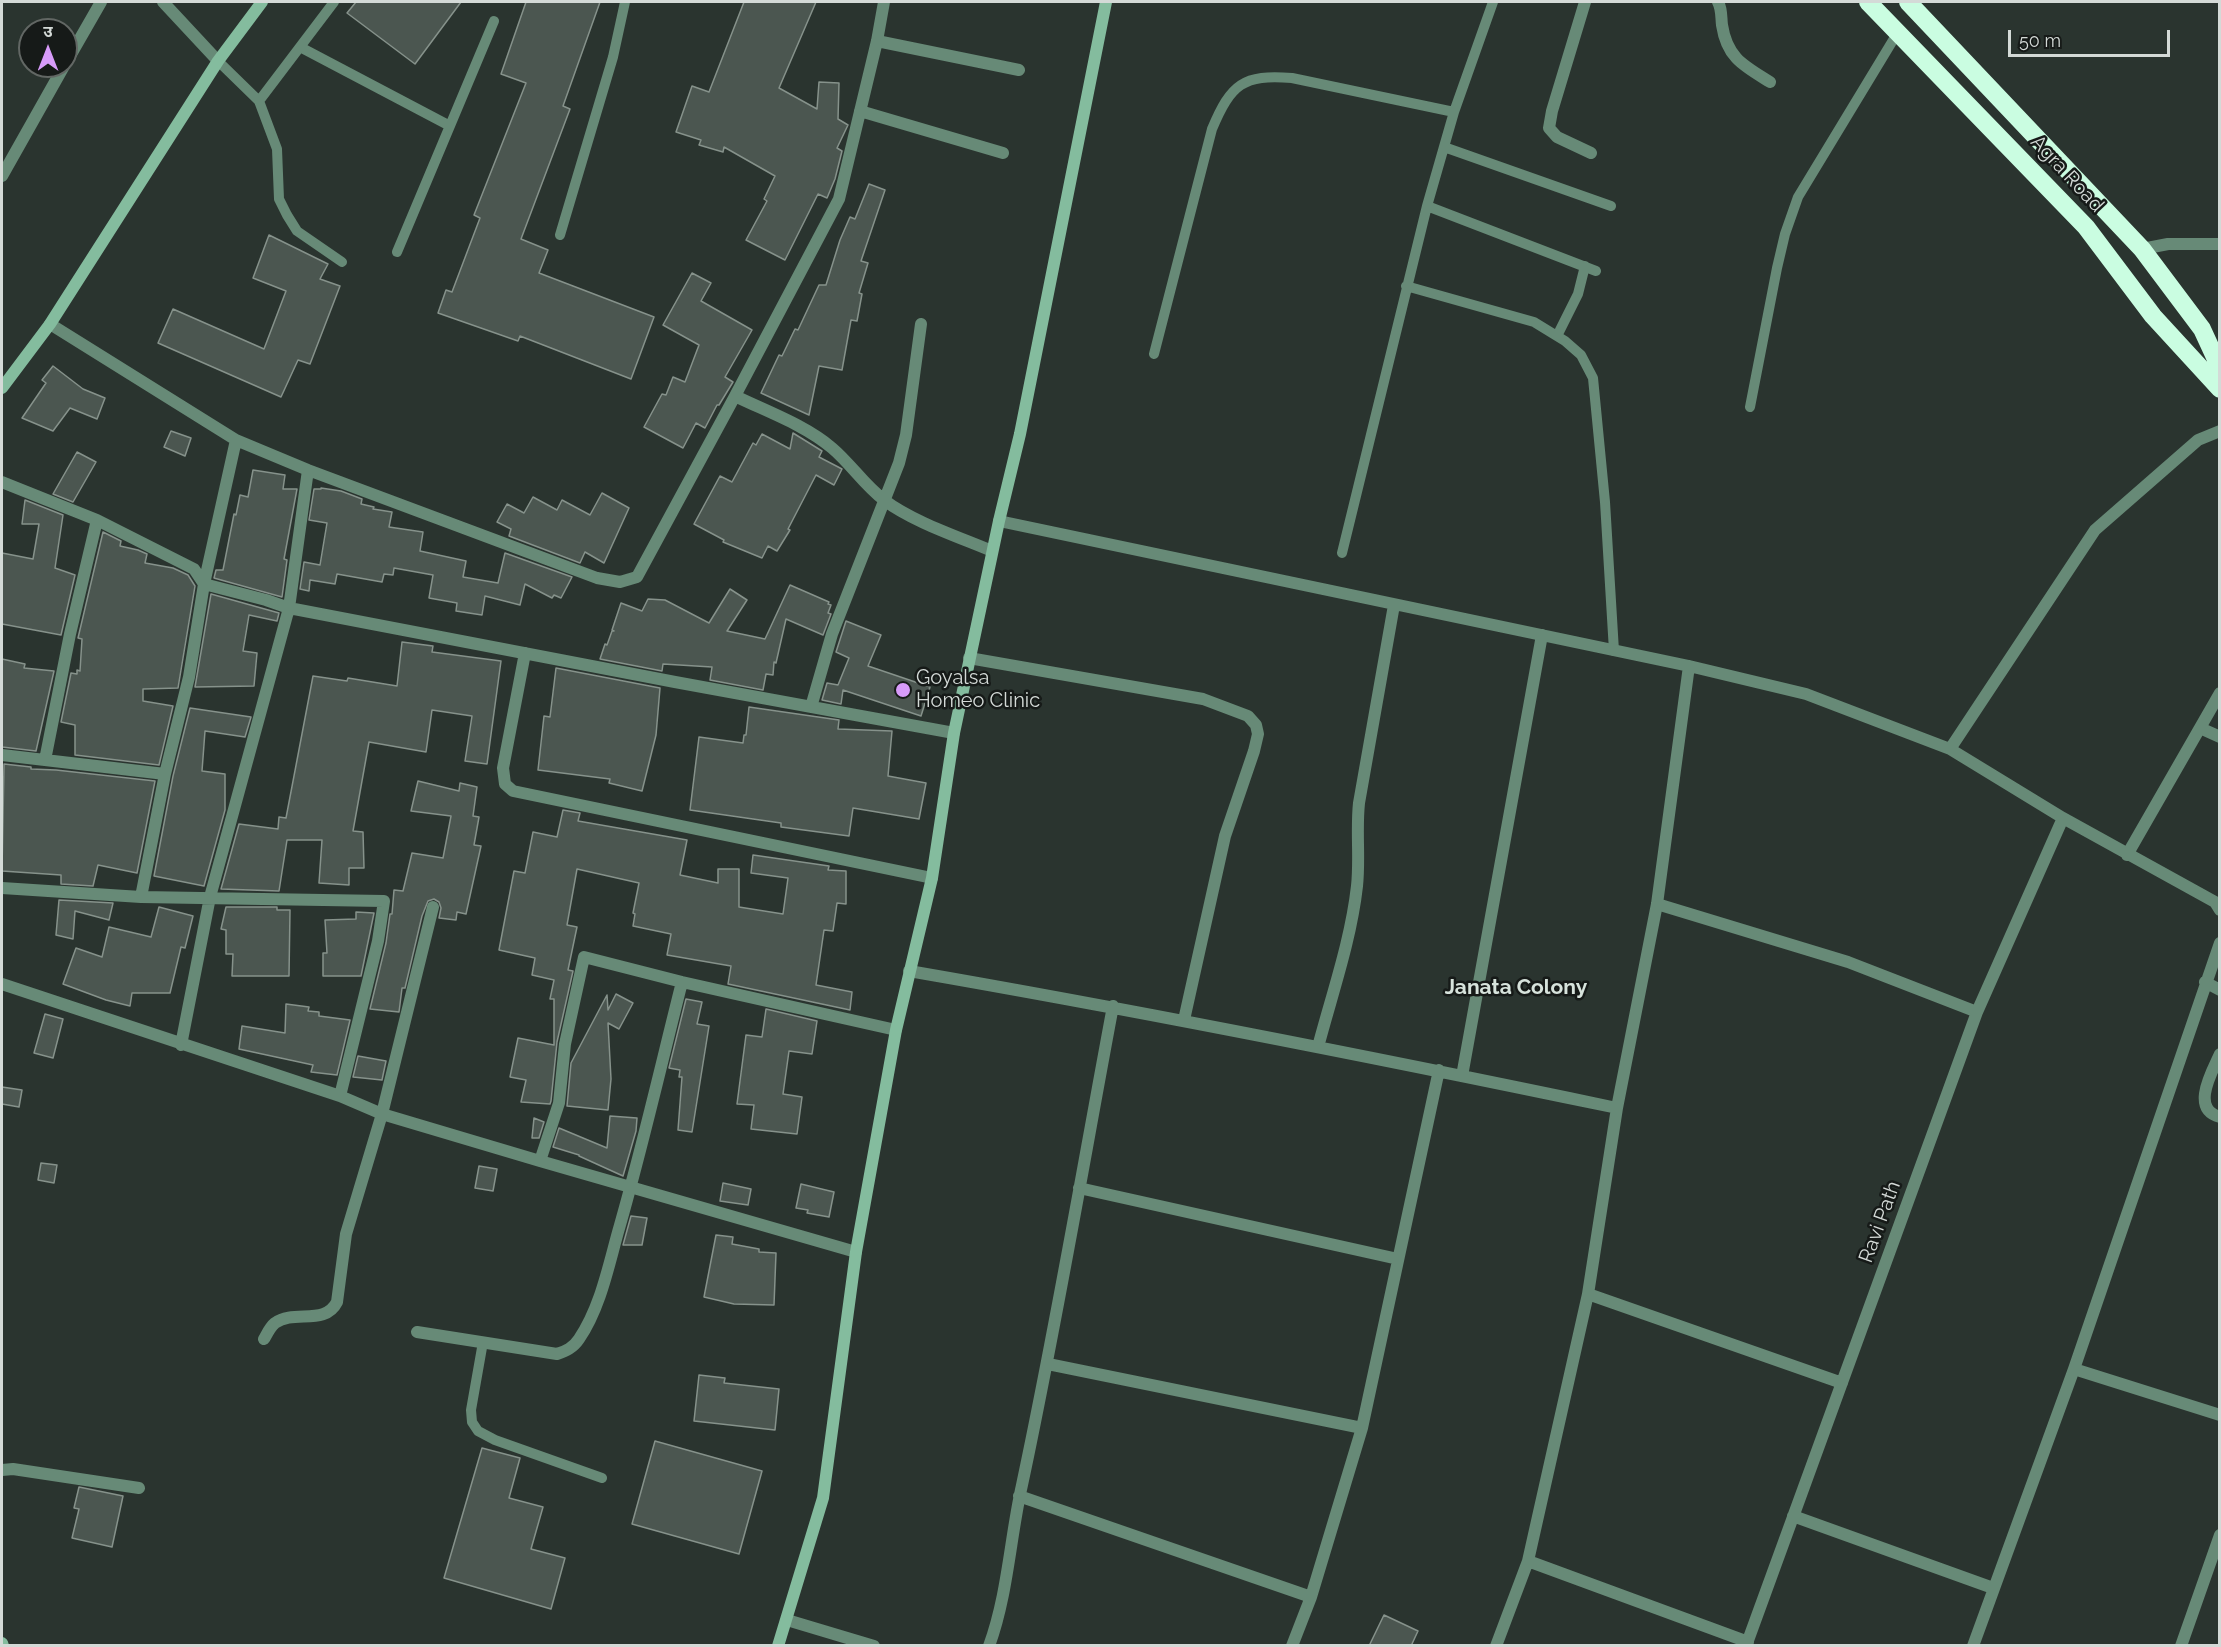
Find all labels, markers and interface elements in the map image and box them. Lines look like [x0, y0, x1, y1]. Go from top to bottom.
north arrow [18, 18, 78, 78]
scale bar [2011, 18, 2173, 56]
text: उ [43, 22, 53, 41]
text: 50 m [2019, 30, 2061, 51]
street label: Agra Road [2025, 131, 2109, 217]
place label: Goyalsa Homeo Clinic [916, 666, 1040, 713]
marker: Goyalsa Homeo Clinic [894, 681, 912, 699]
district label: Janata Colony [1445, 975, 1587, 1001]
street label: Ravi Path [1854, 1178, 1906, 1266]

